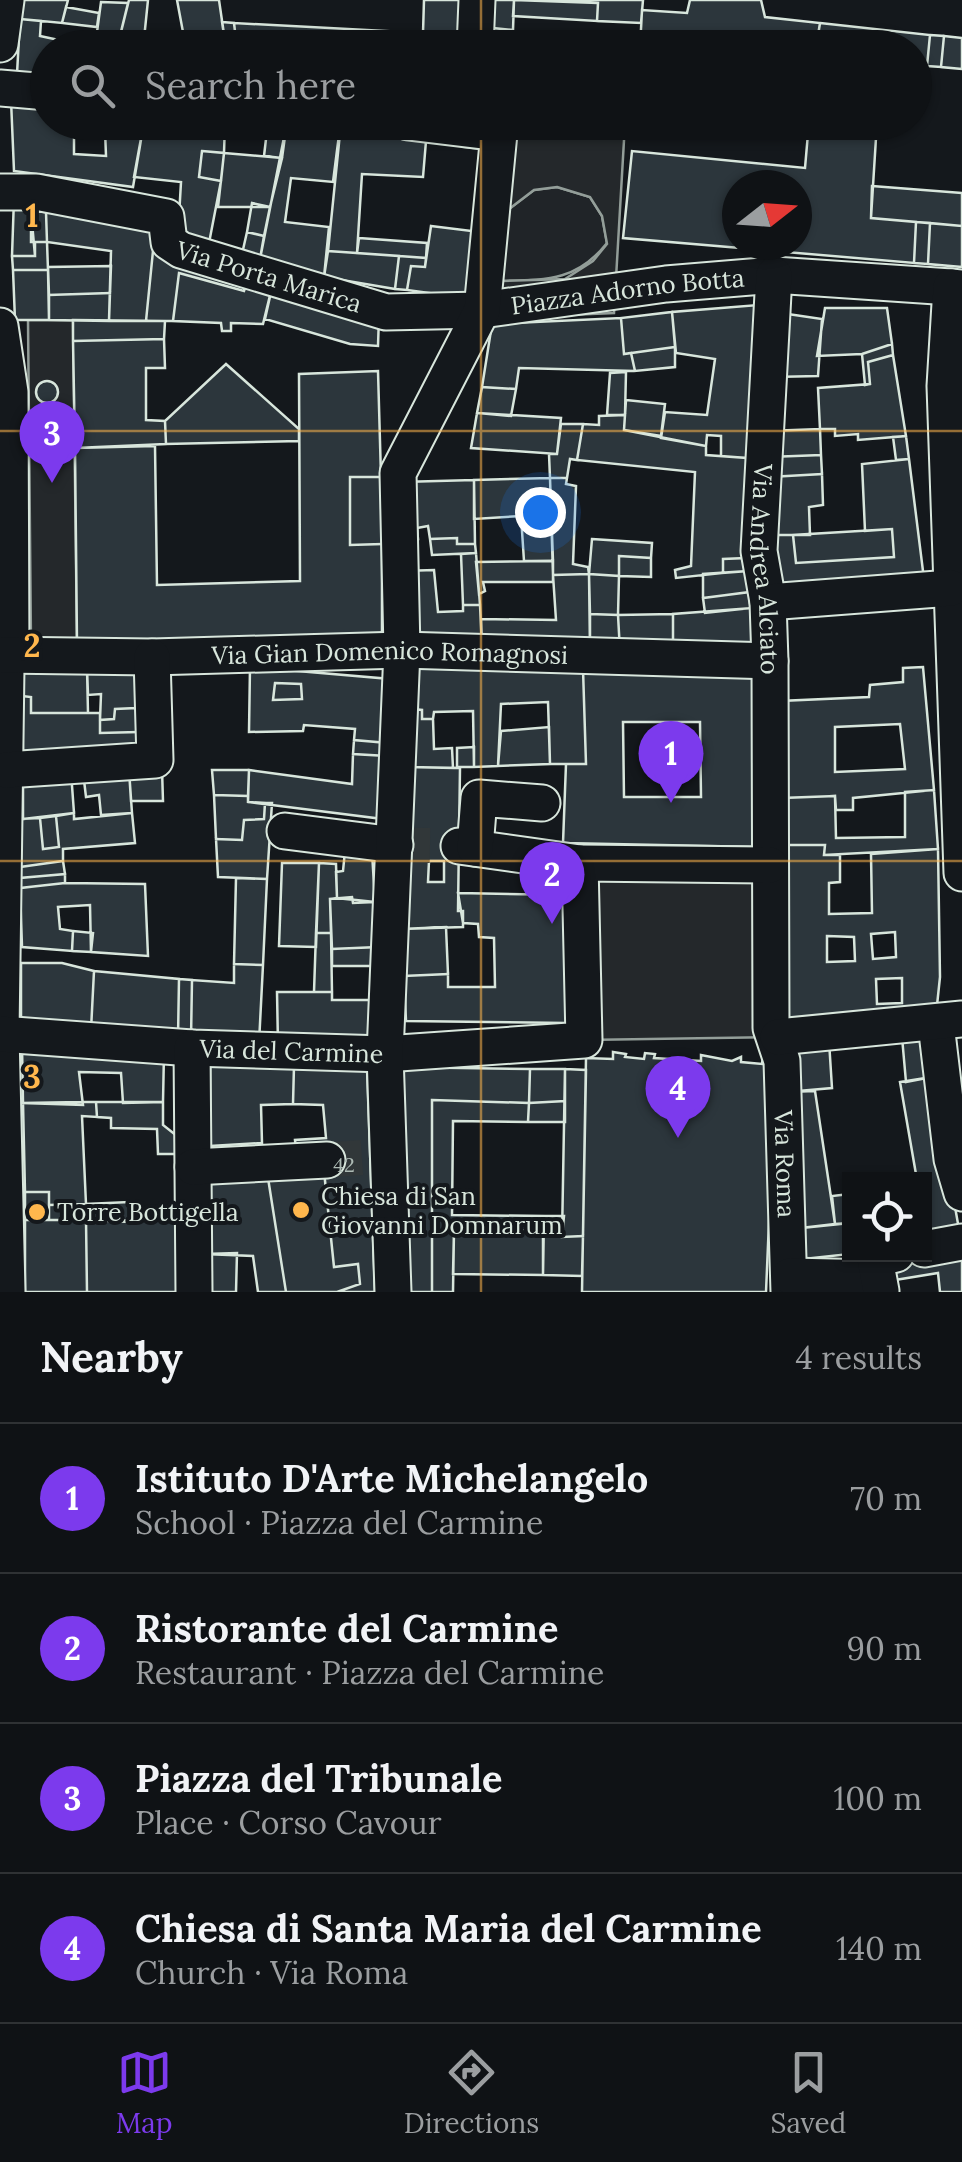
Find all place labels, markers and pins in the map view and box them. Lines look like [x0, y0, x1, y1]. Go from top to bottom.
pin: 3 [20, 400, 84, 483]
pin: 1 [638, 720, 704, 803]
pin: 2 [520, 842, 584, 924]
pin: 4 [646, 1056, 710, 1138]
place label: Chiesa di San Giovanni Domnarum [321, 1180, 563, 1241]
place label: Torre Bottigella [57, 1196, 239, 1228]
marker: Chiesa di San Giovanni Domnarum [290, 1199, 312, 1221]
marker: Torre Bottigella [26, 1201, 48, 1223]

